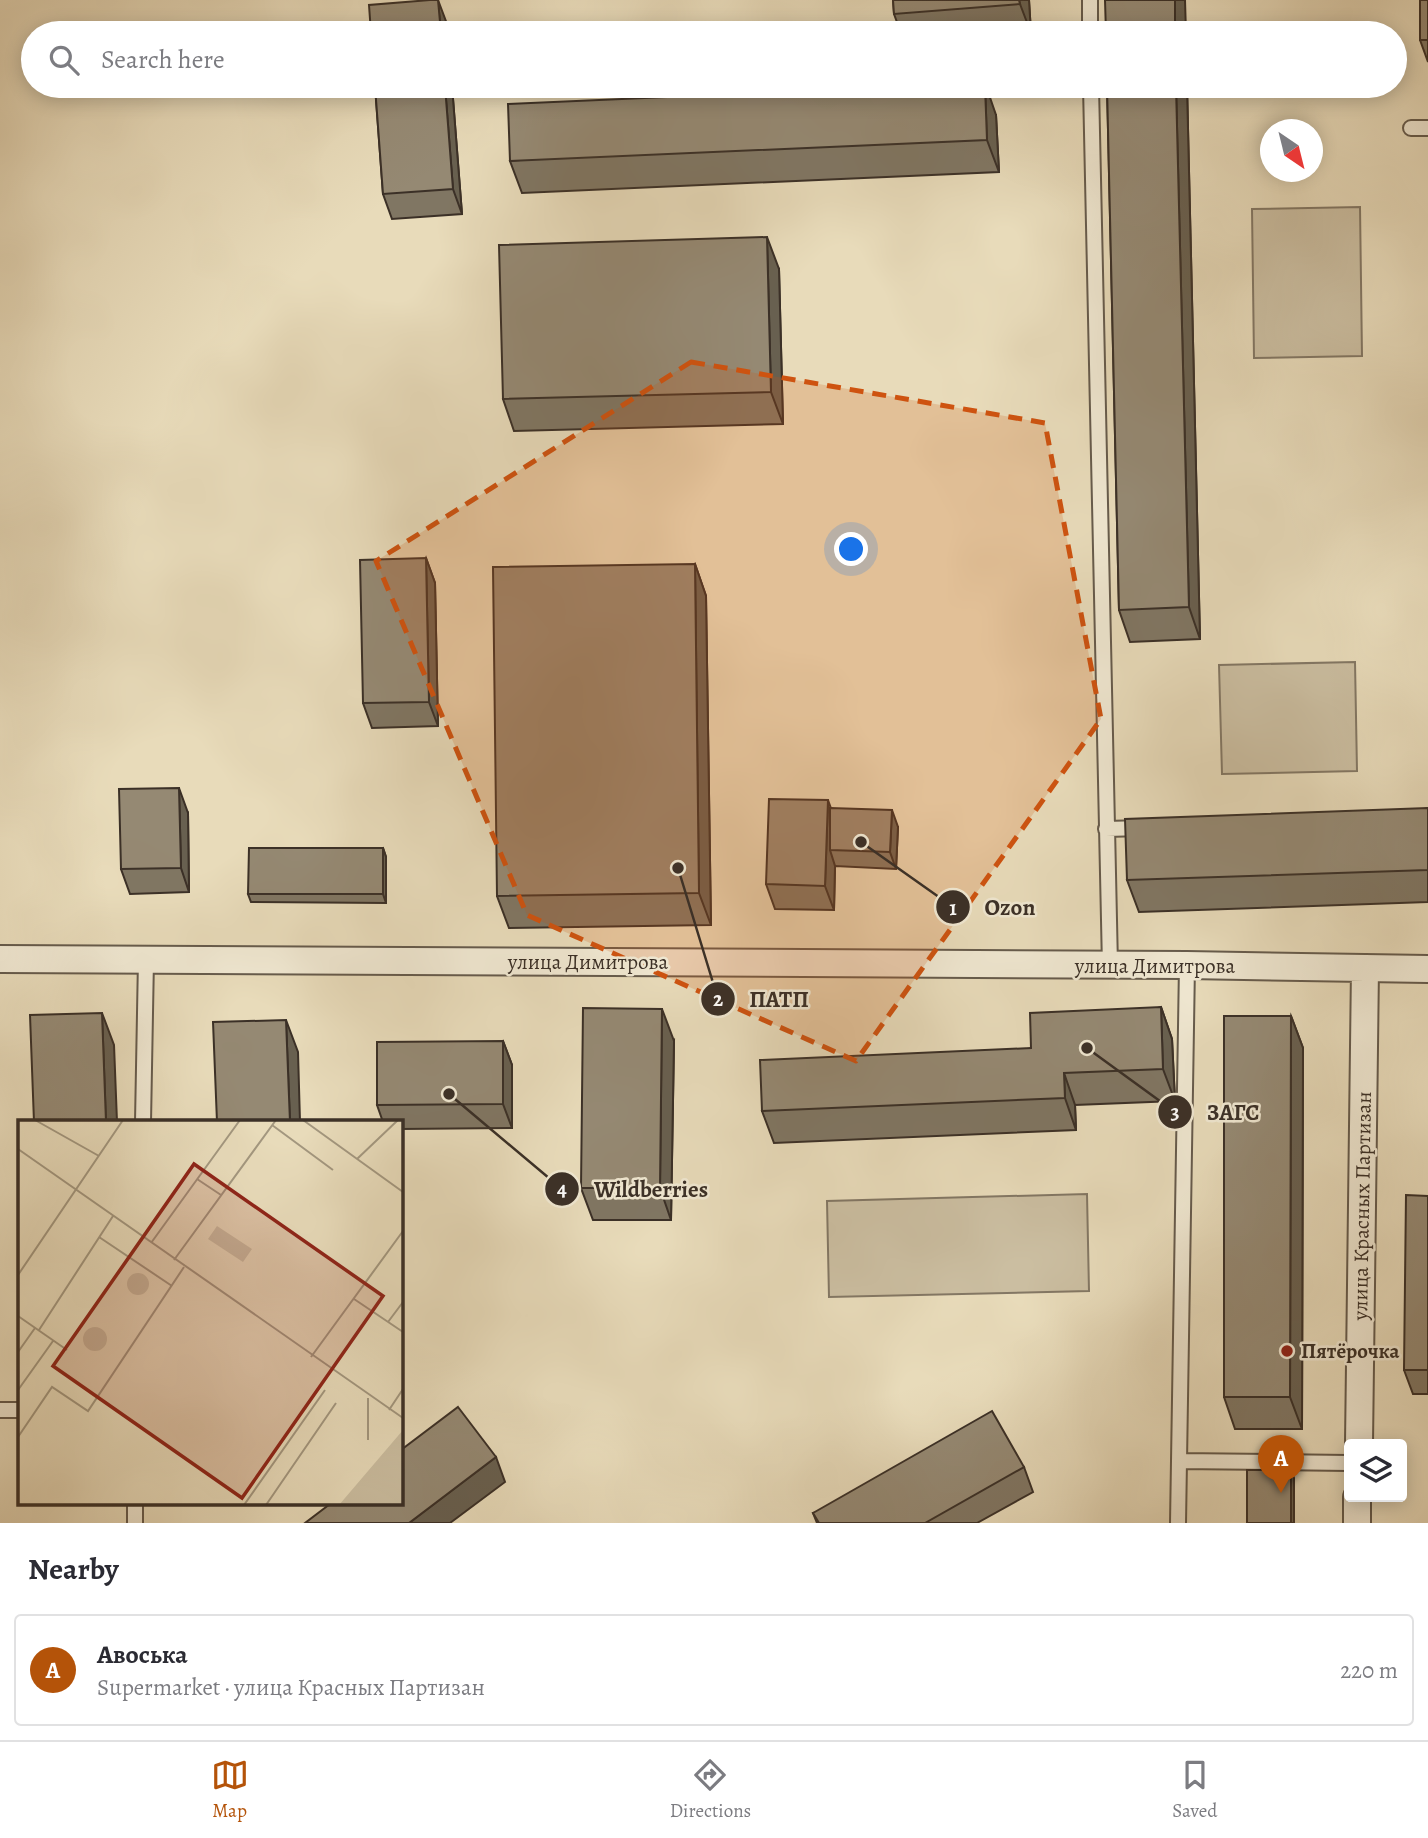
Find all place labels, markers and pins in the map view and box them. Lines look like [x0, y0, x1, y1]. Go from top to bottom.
callout: Ozon [936, 885, 1050, 929]
callout: ПАТП [700, 977, 823, 1021]
callout: ЗАГС [1158, 1090, 1274, 1134]
callout: Wildberries [544, 1167, 722, 1211]
place label: Пятёрочка [1301, 1337, 1400, 1365]
marker: Пятёрочка [1279, 1343, 1295, 1359]
pin: A [1258, 1435, 1304, 1493]

